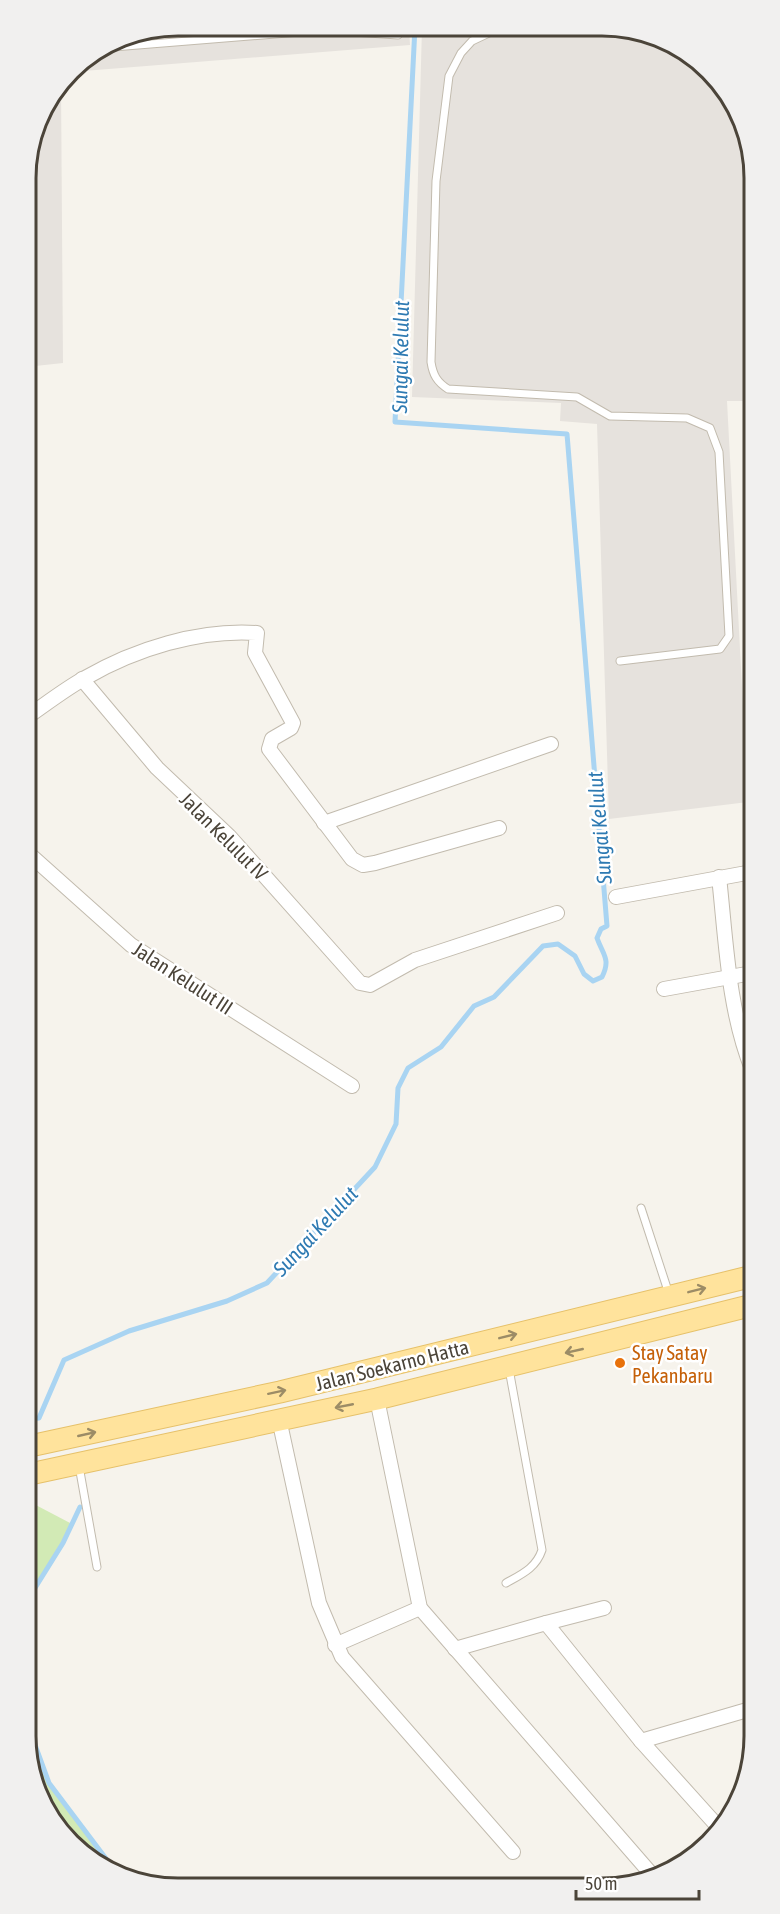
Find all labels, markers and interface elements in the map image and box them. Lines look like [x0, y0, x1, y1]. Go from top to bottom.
water label: Sungai Kelulut [387, 300, 413, 415]
water label: Sungai Kelulut [582, 771, 616, 886]
street label: Jalan Kelulut IV [175, 787, 273, 885]
street label: Jalan Kelulut III [129, 937, 237, 1019]
water label: Sungai Kelulut [267, 1182, 362, 1281]
one-way arrow [687, 1284, 706, 1296]
one-way arrow [498, 1330, 517, 1342]
street label: Jalan Soekarno Hatta [313, 1335, 471, 1395]
place label: Stay Satay Pekanbaru [632, 1341, 713, 1387]
one-way arrow [565, 1345, 584, 1357]
marker: Stay Satay Pekanbaru [613, 1356, 627, 1370]
one-way arrow [267, 1386, 287, 1397]
one-way arrow [334, 1401, 354, 1412]
one-way arrow [77, 1427, 96, 1439]
scale bar [576, 1863, 699, 1901]
text: 50 m [585, 1873, 617, 1894]

